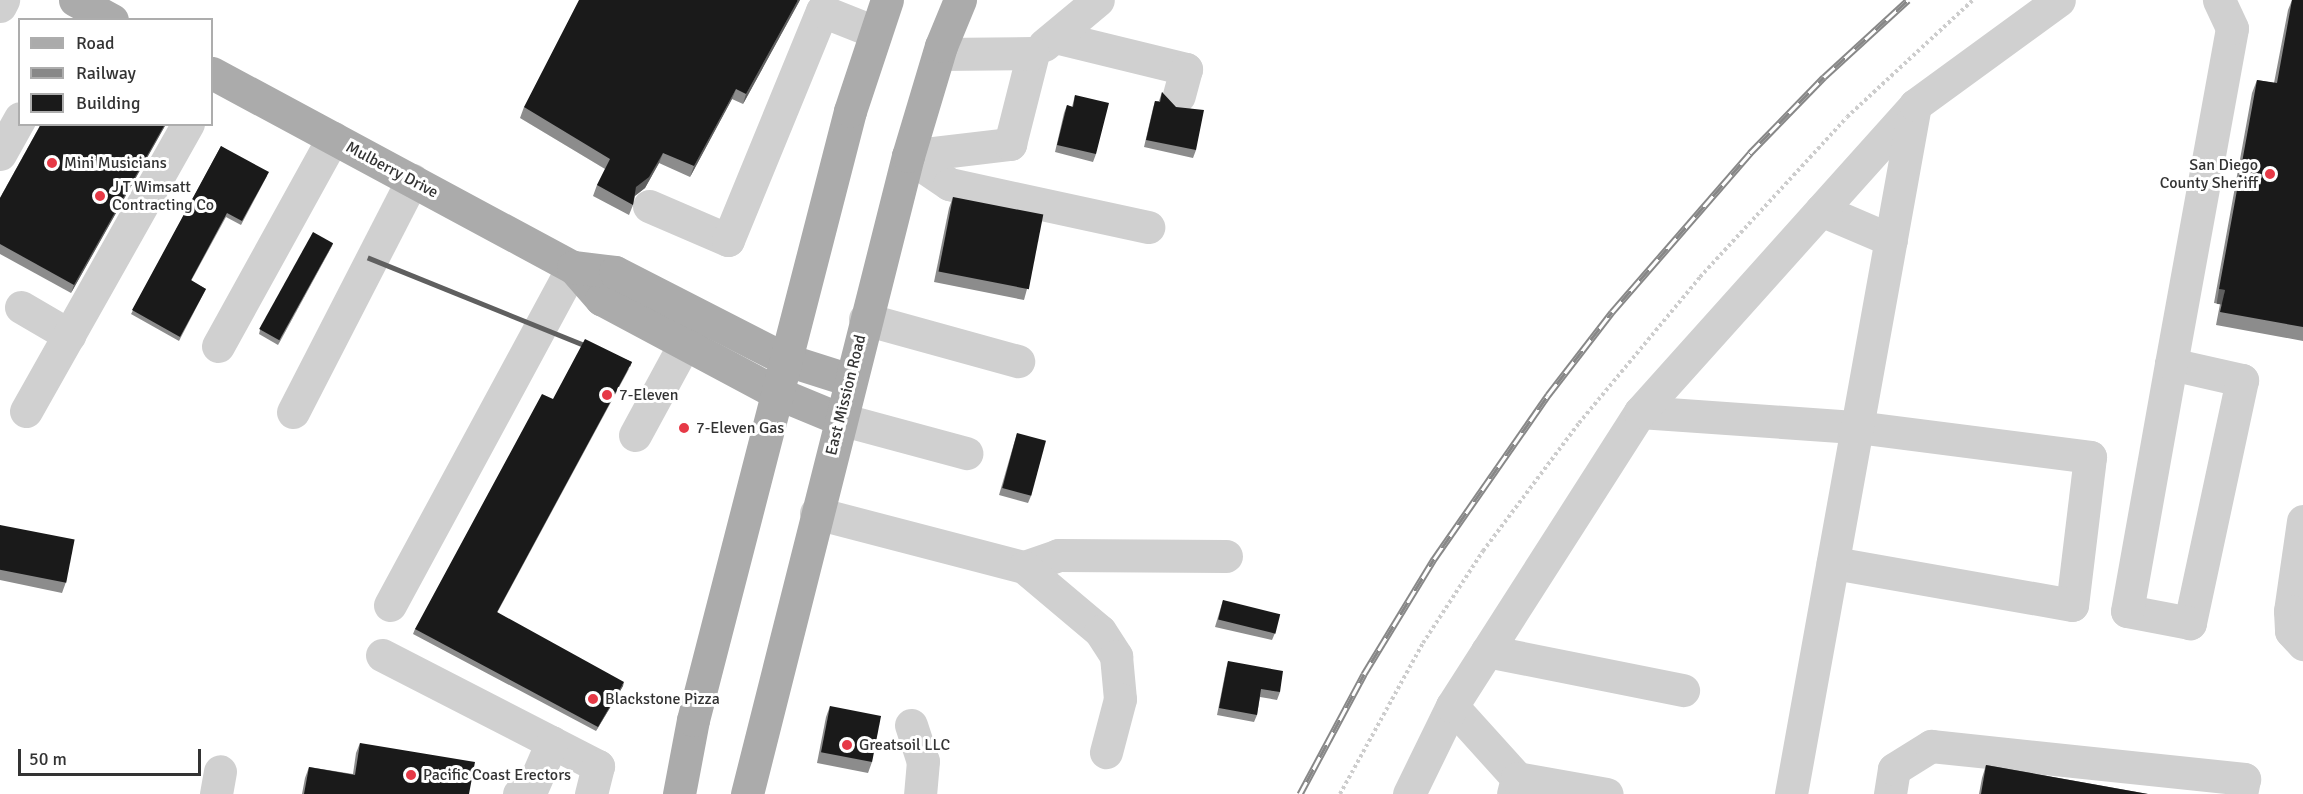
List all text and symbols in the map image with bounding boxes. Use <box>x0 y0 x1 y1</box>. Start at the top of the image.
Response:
legend <box>18 18 213 126</box>
text: Road <box>76 32 115 54</box>
text: Railway <box>76 62 136 84</box>
text: Building <box>76 92 140 114</box>
street label: Mulberry Drive <box>343 138 441 202</box>
place label: Mini Musicians <box>64 153 167 173</box>
place label: San Diego County Sheriff <box>2160 155 2258 193</box>
marker: Mini Musicians <box>45 156 59 170</box>
marker: San Diego County Sheriff <box>2263 167 2277 181</box>
place label: J T Wimsatt Contracting Co <box>112 177 214 215</box>
marker: J T Wimsatt Contracting Co <box>93 189 107 203</box>
street label: East Mission Road <box>822 333 870 457</box>
place label: 7-Eleven <box>619 385 678 405</box>
marker: 7-Eleven <box>600 388 614 402</box>
place label: 7-Eleven Gas <box>696 418 784 438</box>
marker: 7-Eleven Gas <box>677 421 691 435</box>
place label: Blackstone Pizza <box>605 689 720 709</box>
marker: Blackstone Pizza <box>586 692 600 706</box>
place label: Greatsoil LLC <box>859 735 950 755</box>
scale bar <box>21 737 204 775</box>
marker: Greatsoil LLC <box>840 738 854 752</box>
text: 50 m <box>29 748 67 770</box>
place label: Pacific Coast Erectors <box>423 765 571 785</box>
marker: Pacific Coast Erectors <box>404 768 418 782</box>

